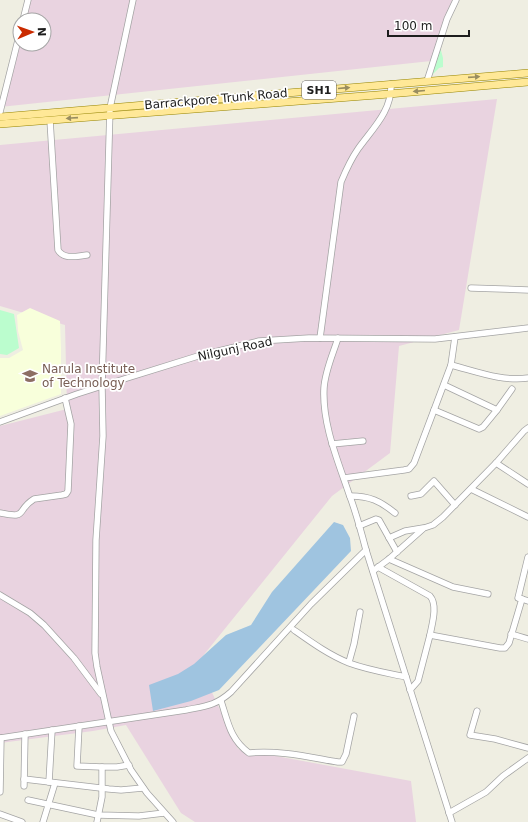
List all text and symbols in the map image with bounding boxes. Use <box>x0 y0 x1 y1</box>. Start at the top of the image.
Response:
north arrow <box>12 12 52 52</box>
scale bar <box>388 12 469 38</box>
text: 100 m <box>394 19 432 33</box>
text: N <box>35 27 48 37</box>
one-way arrow <box>468 74 480 81</box>
road number: SH1 <box>302 81 336 99</box>
one-way arrow <box>338 84 350 91</box>
street label: Barrackpore Trunk Road <box>144 86 288 112</box>
one-way arrow <box>413 88 425 95</box>
one-way arrow <box>66 115 78 122</box>
street label: Nilgunj Road <box>197 334 273 364</box>
place label: Narula Institute of Technology <box>42 362 135 390</box>
school or university icon: Narula Institute of Technology <box>21 367 39 385</box>

